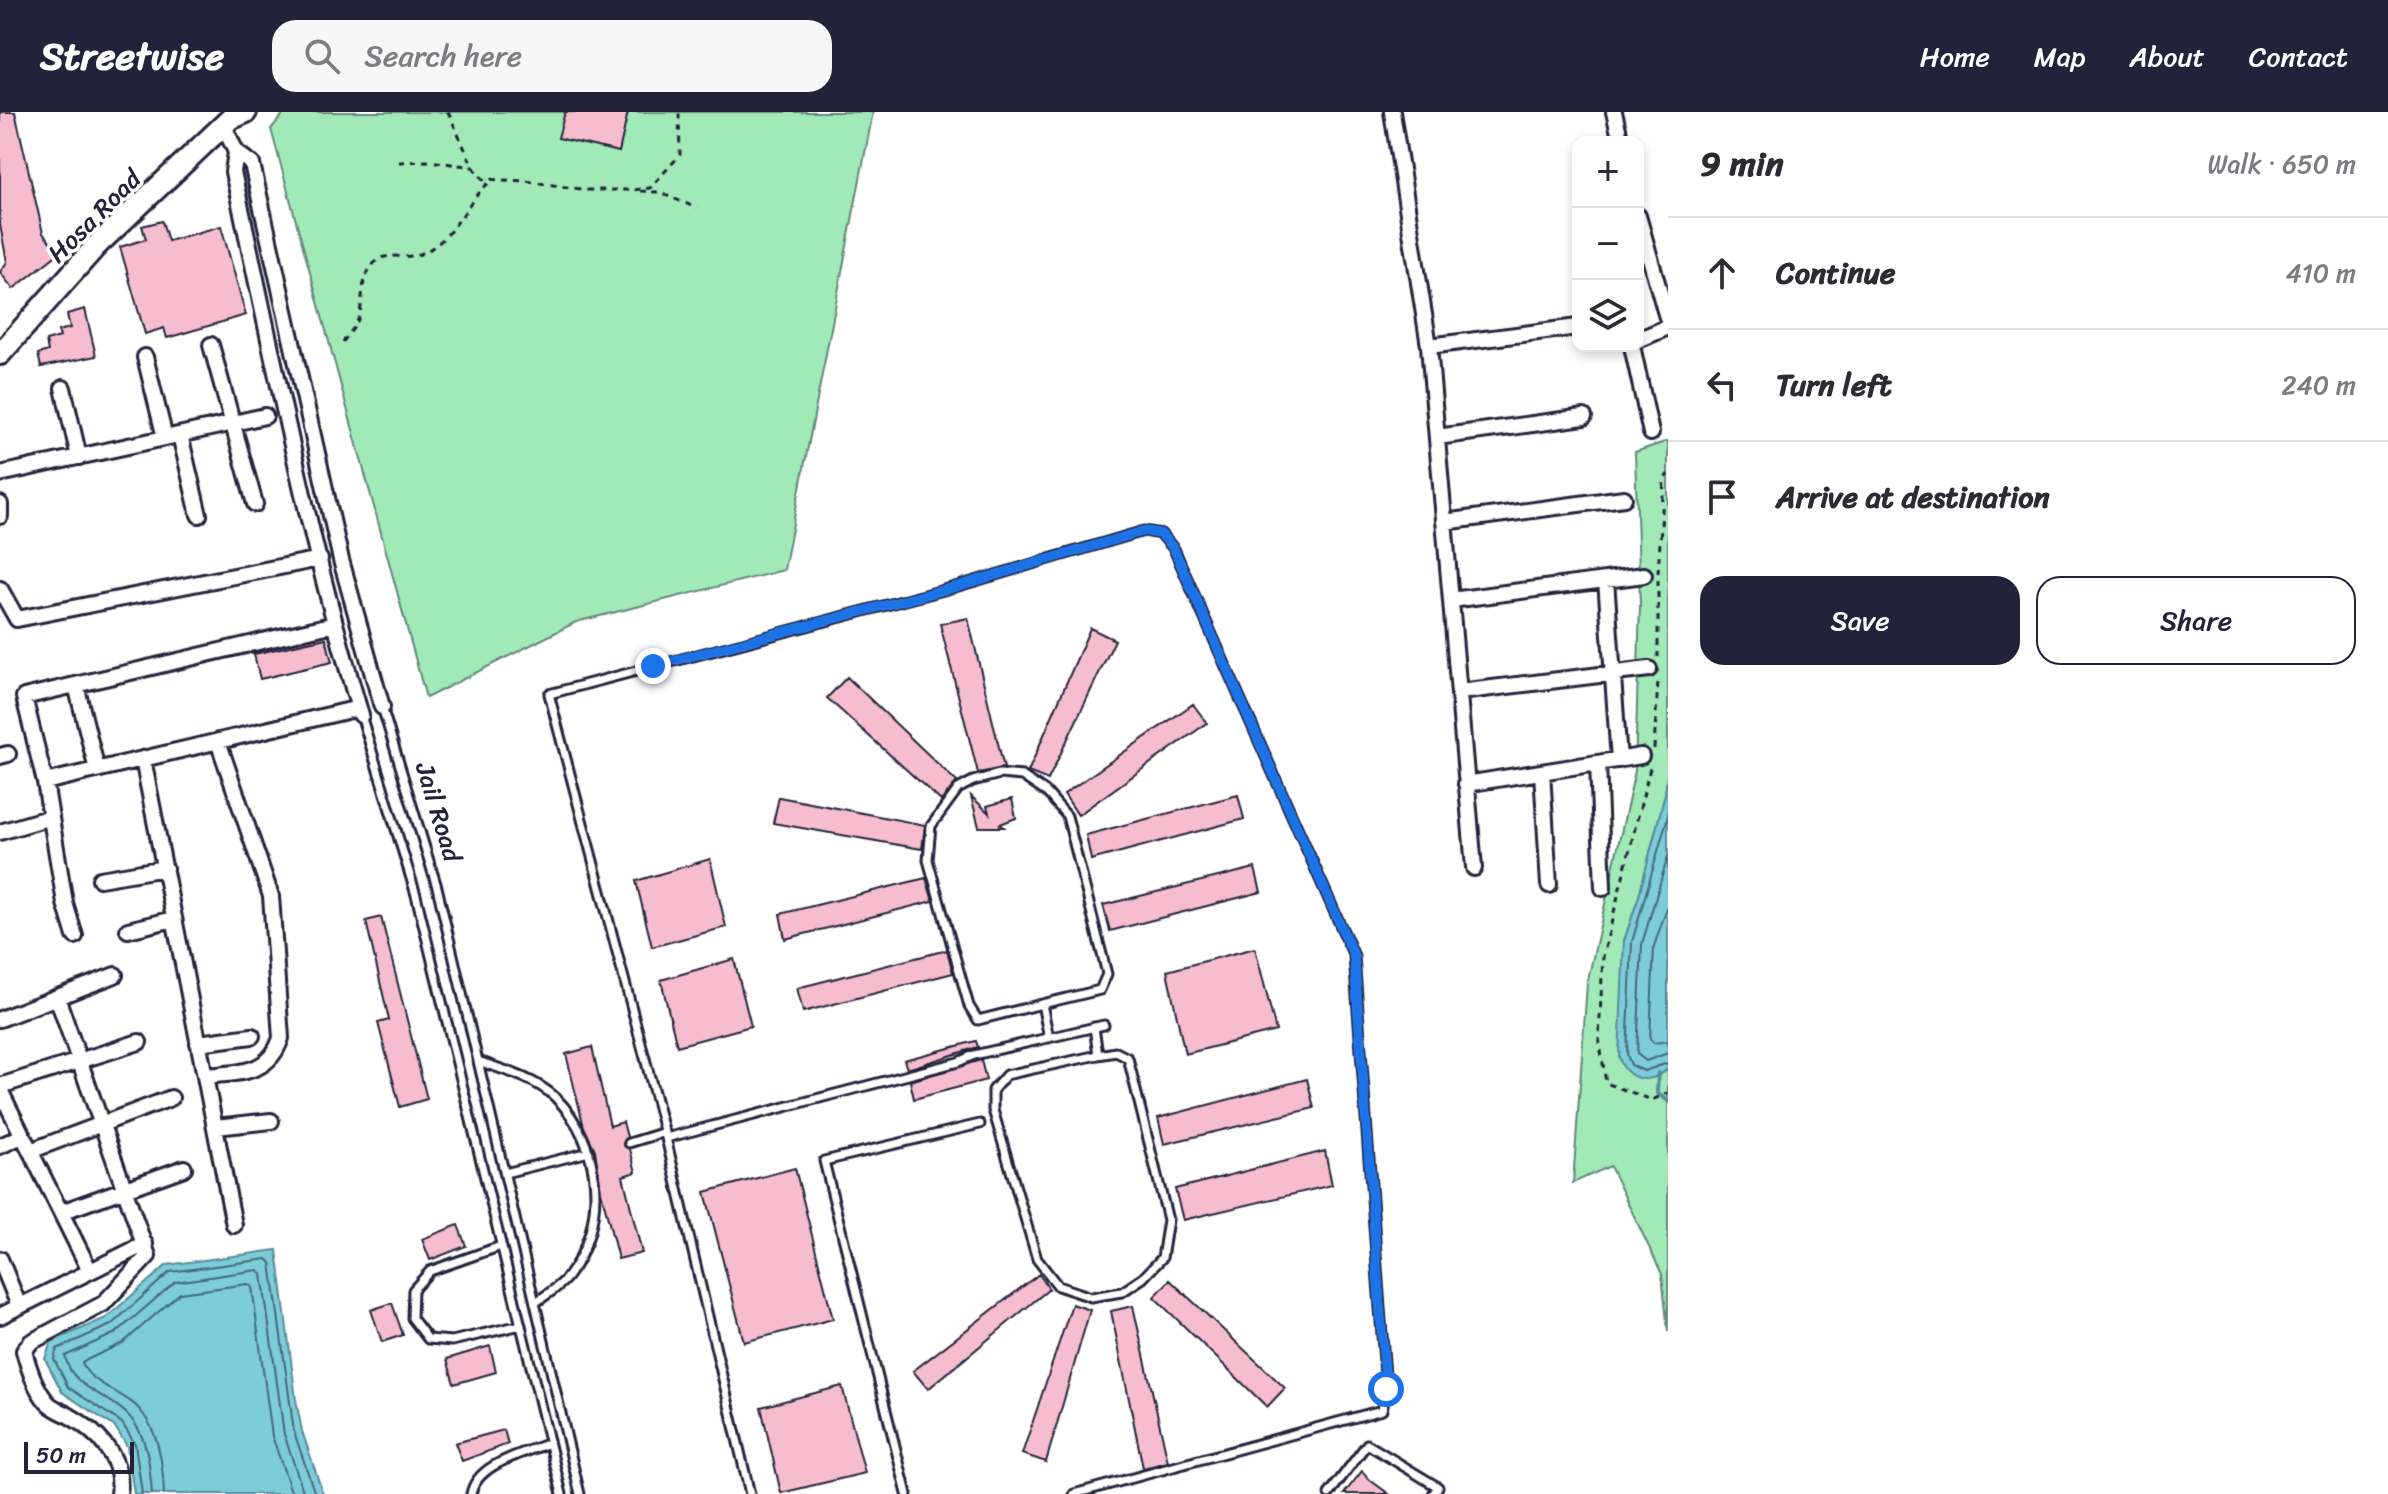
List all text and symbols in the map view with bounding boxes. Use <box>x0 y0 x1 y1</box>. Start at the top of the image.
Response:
search box <box>272 20 832 92</box>
text: Streetwise <box>40 23 224 90</box>
text: Search here <box>364 29 522 83</box>
text: Home <box>1920 32 1990 81</box>
text: Map <box>2034 32 2085 81</box>
text: About <box>2129 32 2205 81</box>
text: Contact <box>2249 32 2348 81</box>
icon: search <box>300 34 344 78</box>
text: 9 min <box>1700 134 1784 194</box>
map controls <box>1572 136 1644 352</box>
button: + <box>1572 136 1644 208</box>
text: Walk · 650 m <box>2207 141 2356 187</box>
street label: Hosa Road <box>36 156 154 274</box>
button: − <box>1572 208 1644 280</box>
text: Continue <box>1776 246 1895 300</box>
text: 410 m <box>2285 250 2356 296</box>
icon: ahead <box>1700 251 1744 295</box>
button: layers <box>1572 280 1644 352</box>
text: Turn left <box>1776 358 1892 412</box>
text: 240 m <box>2282 362 2356 408</box>
icon: left <box>1700 363 1744 407</box>
text: Arrive at destination <box>1776 470 2050 524</box>
icon: arrive <box>1700 475 1744 519</box>
button: Save <box>1700 576 2020 665</box>
button: Share <box>2036 576 2356 665</box>
route end <box>635 648 671 684</box>
street label: Jail Road <box>402 756 477 870</box>
route start <box>1368 1371 1404 1407</box>
text: 50 m <box>36 1436 86 1475</box>
scale bar <box>24 1438 134 1474</box>

